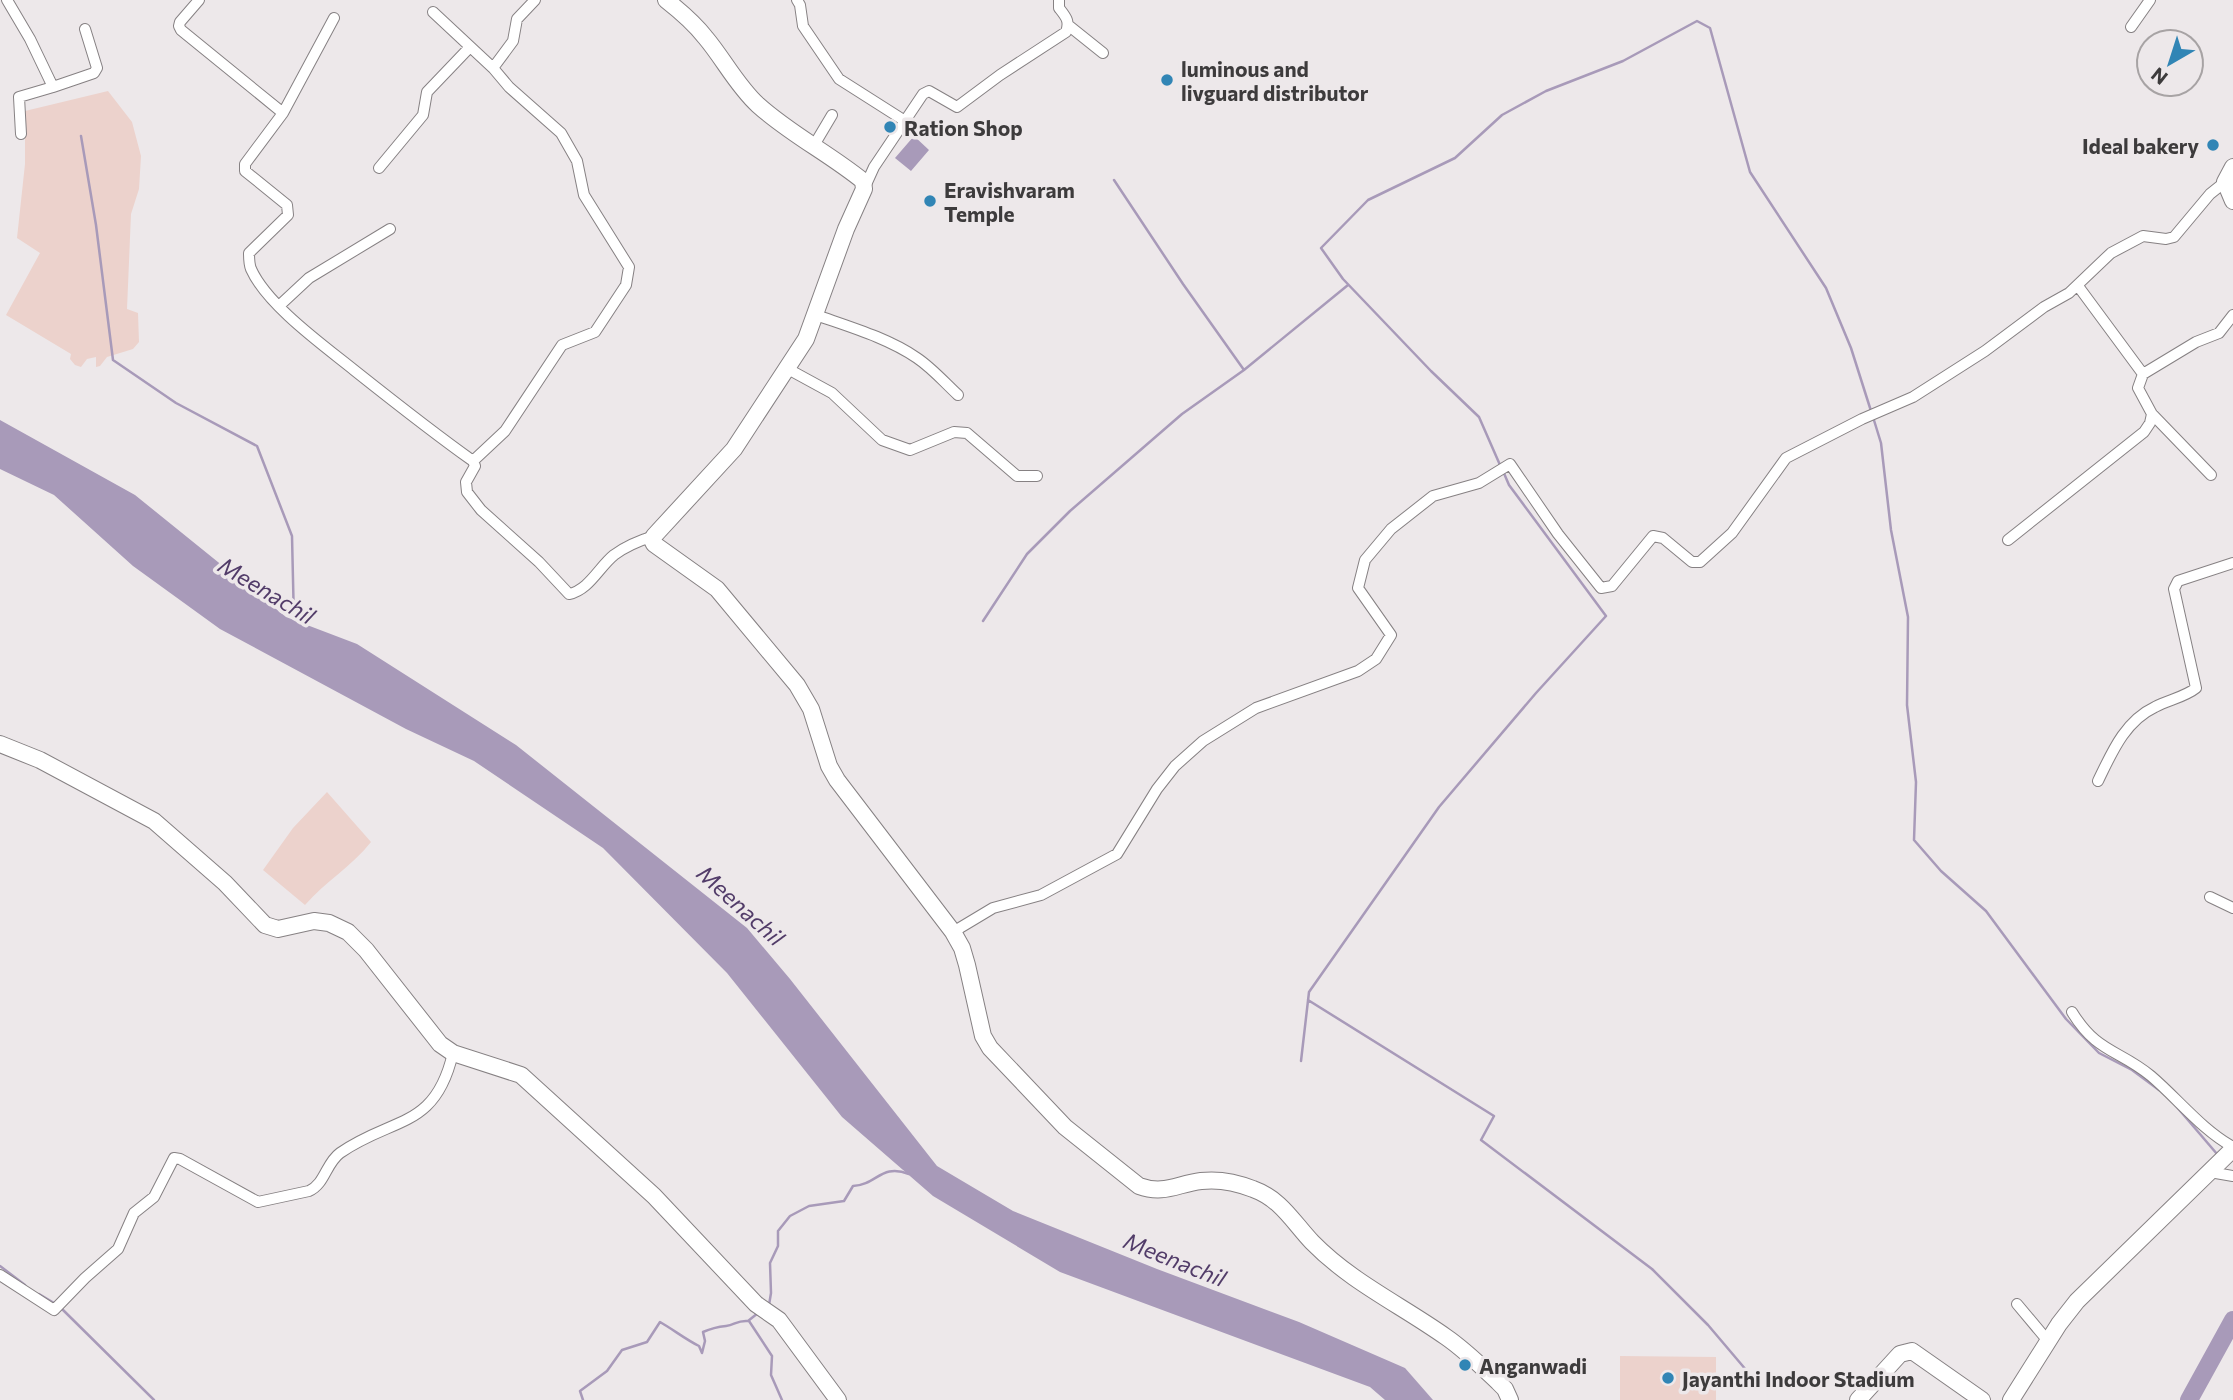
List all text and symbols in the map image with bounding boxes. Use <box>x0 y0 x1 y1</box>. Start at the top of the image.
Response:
north arrow <box>2135 28 2205 98</box>
place label: luminous and livguard distributor <box>1181 56 1369 105</box>
text: N <box>2146 63 2172 90</box>
marker: luminous and livguard distributor <box>1159 72 1175 88</box>
place label: Ration Shop <box>904 115 1023 140</box>
marker: Ration Shop <box>882 119 898 135</box>
place label: Ideal bakery <box>2082 133 2199 158</box>
marker: Ideal bakery <box>2205 137 2221 153</box>
place label: Eravishvaram Temple <box>944 177 1075 226</box>
marker: Eravishvaram Temple <box>922 193 938 209</box>
water label: Meenachil <box>214 550 321 630</box>
water label: Meenachil <box>692 859 791 952</box>
water label: Meenachil <box>1120 1226 1231 1293</box>
place label: Anganwadi <box>1479 1353 1587 1378</box>
marker: Anganwadi <box>1457 1357 1473 1373</box>
place label: Jayanthi Indoor Stadium <box>1682 1366 1915 1391</box>
marker: Jayanthi Indoor Stadium <box>1660 1370 1676 1386</box>

